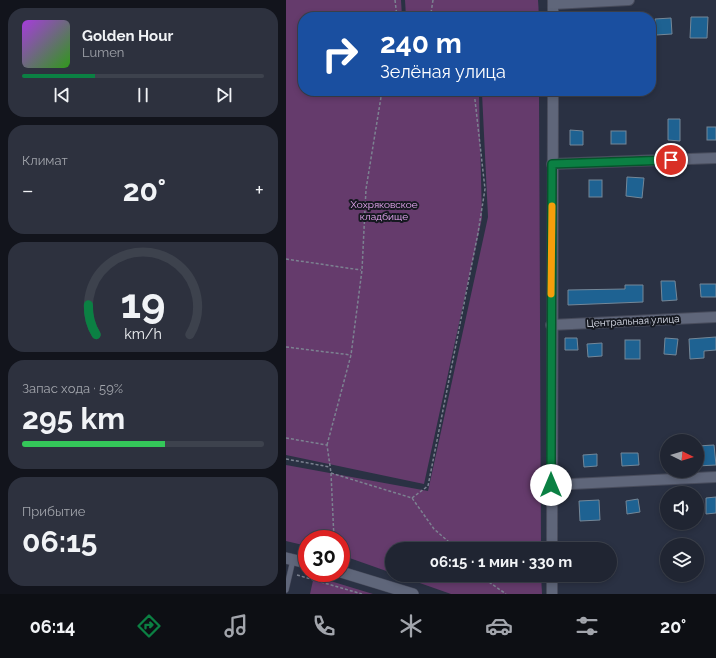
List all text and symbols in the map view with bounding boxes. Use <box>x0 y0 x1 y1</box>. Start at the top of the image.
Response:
text: Golden Hour <box>82 27 173 45</box>
text: 240 m <box>380 27 462 60</box>
icon: right <box>314 28 366 80</box>
text: Lumen <box>82 45 124 60</box>
text: Зелёная улица <box>380 61 506 82</box>
icon: previous <box>51 84 73 106</box>
icon: pause <box>132 84 154 106</box>
icon: next <box>213 84 235 106</box>
pin <box>654 143 688 177</box>
icon: arrive <box>660 149 682 171</box>
text: Климат <box>22 153 68 168</box>
text: 20° <box>123 173 166 208</box>
text: − <box>22 177 34 203</box>
text: + <box>255 177 264 203</box>
park label: Хохряковское кладбище <box>350 199 418 222</box>
text: 19 <box>120 279 166 328</box>
street label: Центральная улица <box>586 313 680 329</box>
text: km/h <box>124 326 162 342</box>
text: Запас хода · 59% <box>22 381 123 396</box>
text: 295 km <box>22 401 125 436</box>
north arrow <box>660 434 704 478</box>
map controls <box>660 434 704 582</box>
position arrow <box>530 464 572 506</box>
button: sound <box>660 486 704 530</box>
text: Прибытие <box>22 504 85 519</box>
text: 06:15 <box>22 524 97 559</box>
speed limit sign: 30 <box>298 530 350 582</box>
button: layers <box>660 538 704 582</box>
text: 06:15 · 1 мин · 330 m <box>430 553 572 571</box>
icon: directions <box>135 612 163 640</box>
icon: music <box>222 612 250 640</box>
icon: phone <box>310 612 338 640</box>
icon: climate <box>397 612 425 640</box>
icon: car <box>485 612 513 640</box>
icon: filters <box>573 612 601 640</box>
text: 06:14 <box>30 616 75 637</box>
text: 20° <box>660 616 686 637</box>

